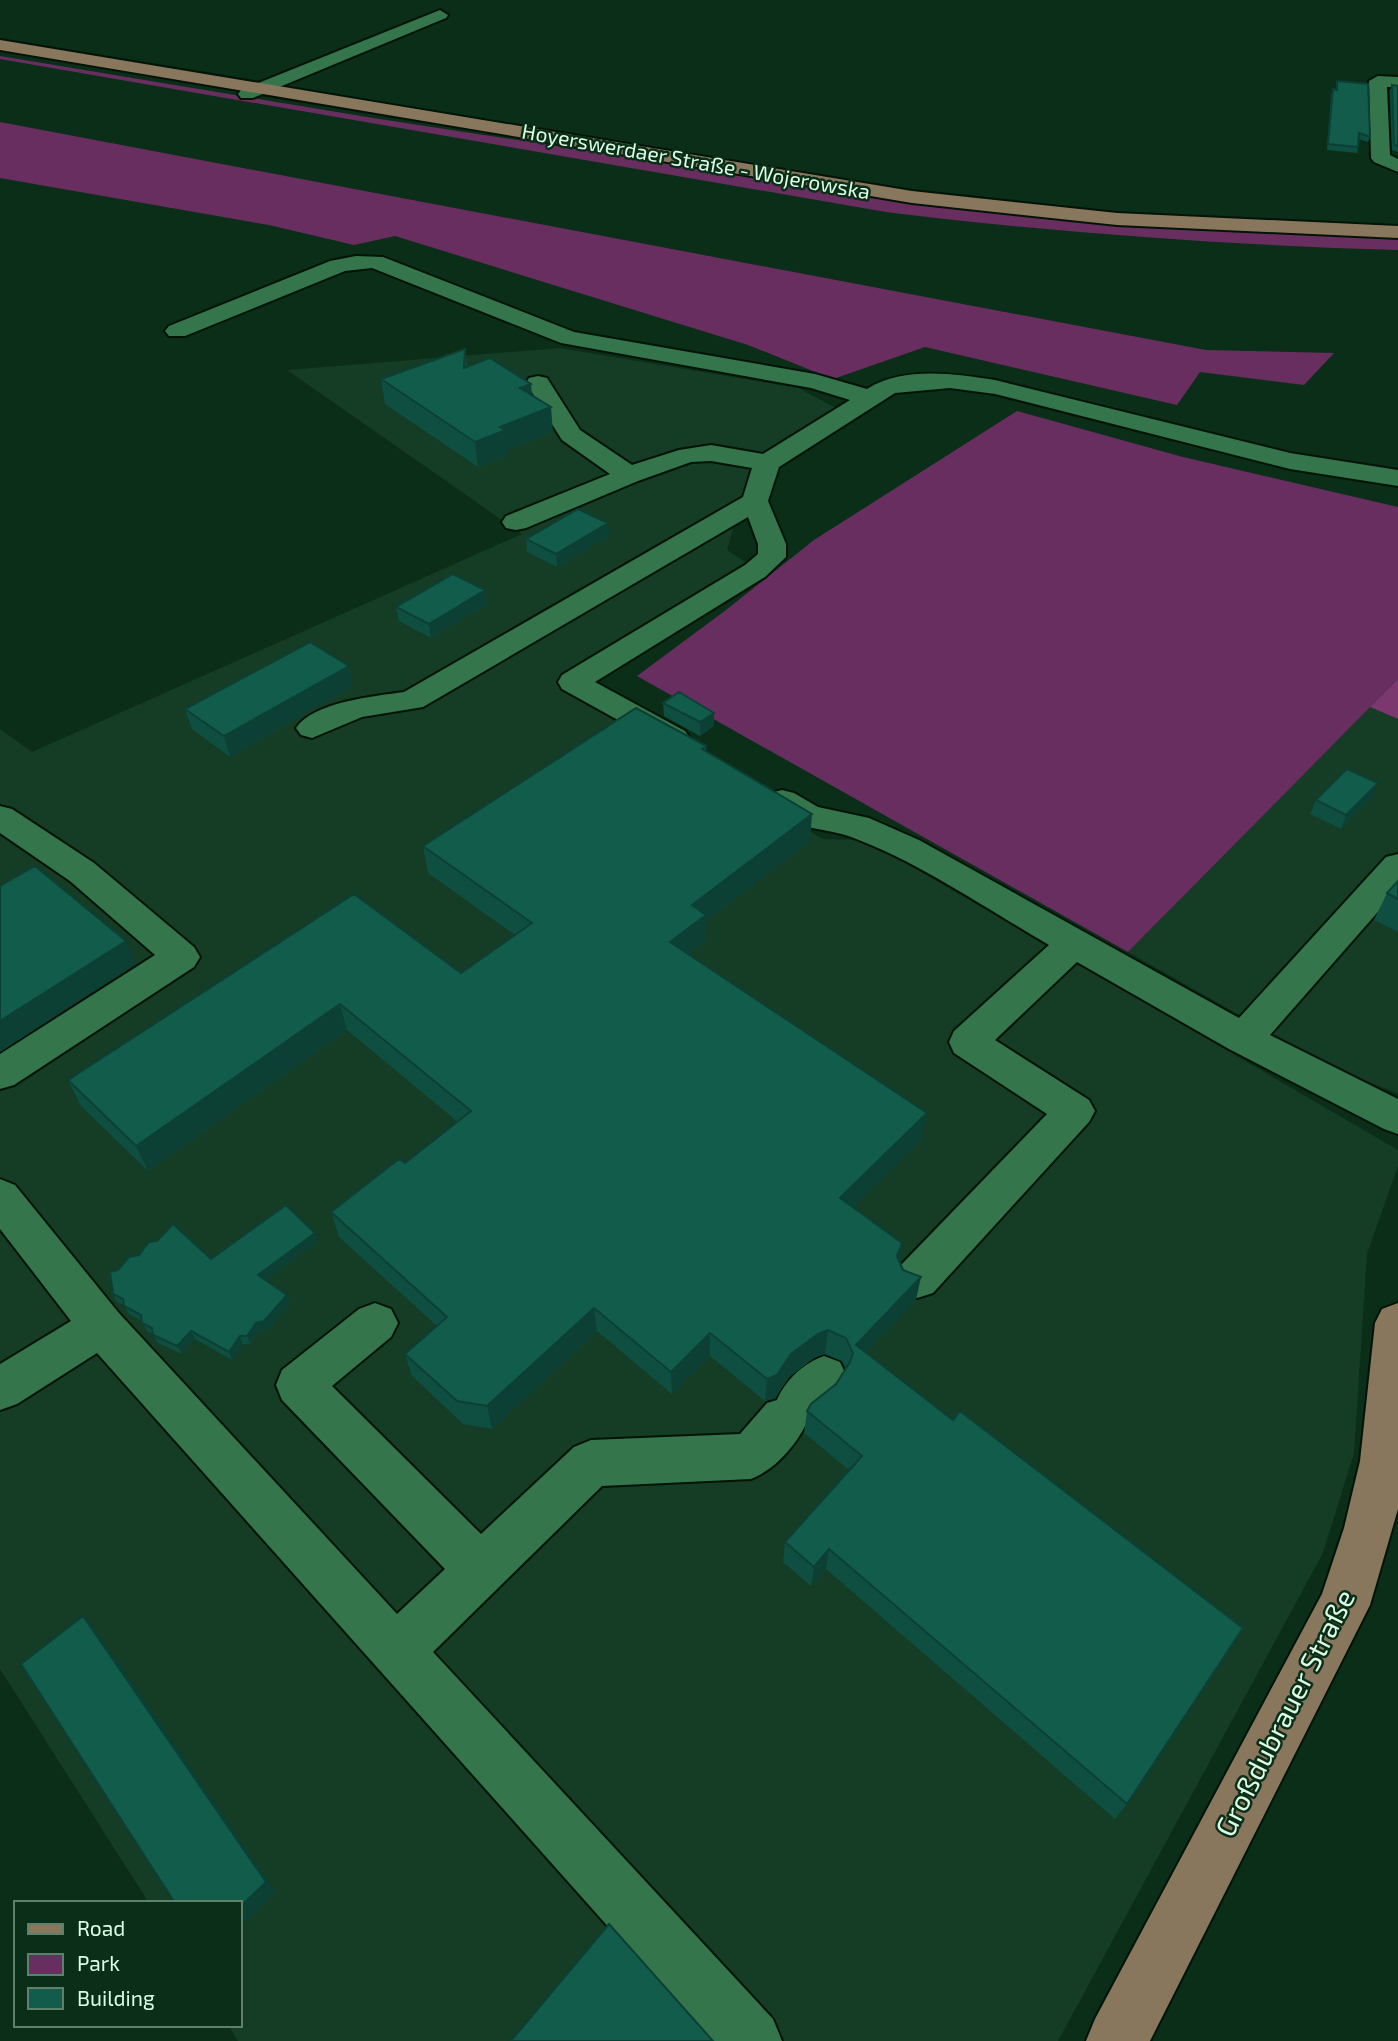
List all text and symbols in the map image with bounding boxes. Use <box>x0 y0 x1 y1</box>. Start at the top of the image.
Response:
street label: Hoyerswerdaer Straße - Wojerowska <box>520 118 872 204</box>
street label: Großdubrauer Straße <box>1207 1583 1361 1842</box>
legend <box>14 1901 242 2027</box>
text: Road <box>77 1915 125 1940</box>
text: Park <box>77 1950 120 1975</box>
text: Building <box>77 1985 155 2010</box>

